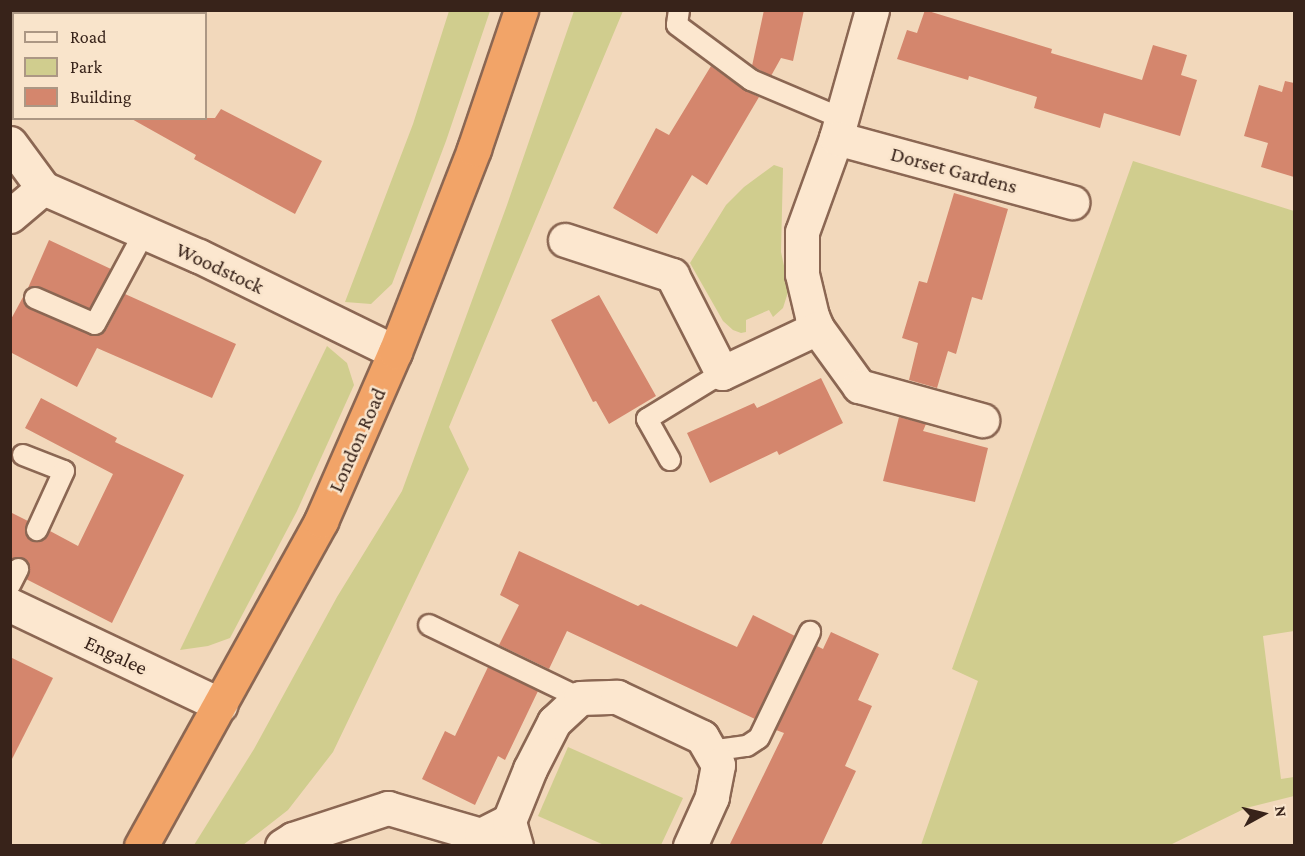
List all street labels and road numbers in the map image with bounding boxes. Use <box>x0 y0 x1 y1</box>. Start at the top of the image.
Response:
street label: Dorset Gardens <box>888 141 1020 199</box>
street label: Woodstock <box>172 237 268 299</box>
street label: London Road <box>323 384 391 496</box>
street label: Engalee <box>81 630 151 680</box>

